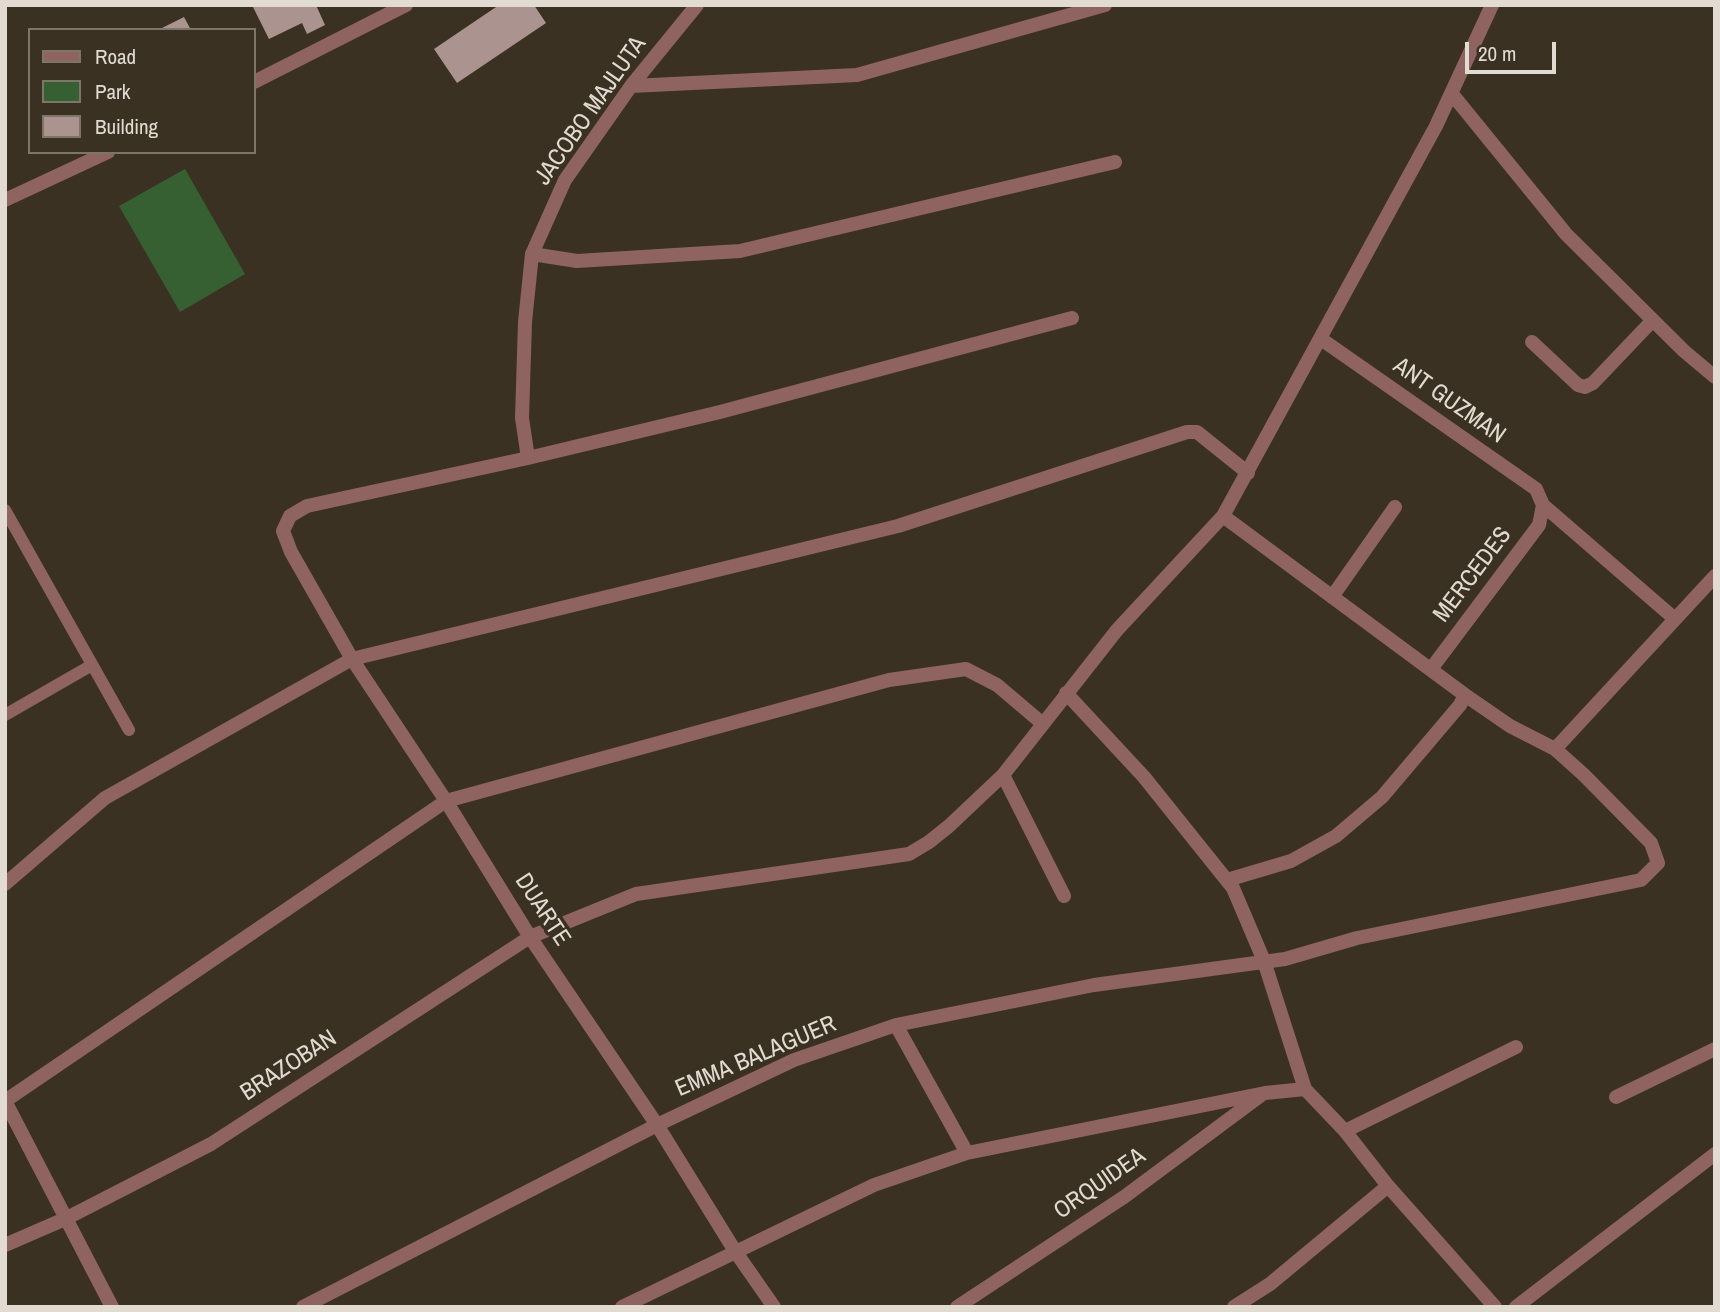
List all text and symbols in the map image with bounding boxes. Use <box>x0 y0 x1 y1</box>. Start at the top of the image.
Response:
legend <box>28 28 256 154</box>
scale bar <box>1468 28 1559 72</box>
street label: JACOBO MAJLUTA <box>529 31 653 191</box>
text: 20 m <box>1478 39 1516 68</box>
text: Road <box>95 42 136 71</box>
text: Park <box>95 77 130 106</box>
text: Building <box>95 112 158 141</box>
street label: ANT GUZMAN <box>1387 352 1511 450</box>
street label: MERCEDES <box>1428 522 1518 628</box>
street label: DUARTE <box>508 868 576 952</box>
street label: EMMA BALAGUER <box>671 1010 841 1104</box>
street label: BRAZOBAN <box>236 1024 342 1108</box>
street label: ORQUIDEA <box>1049 1142 1151 1226</box>

